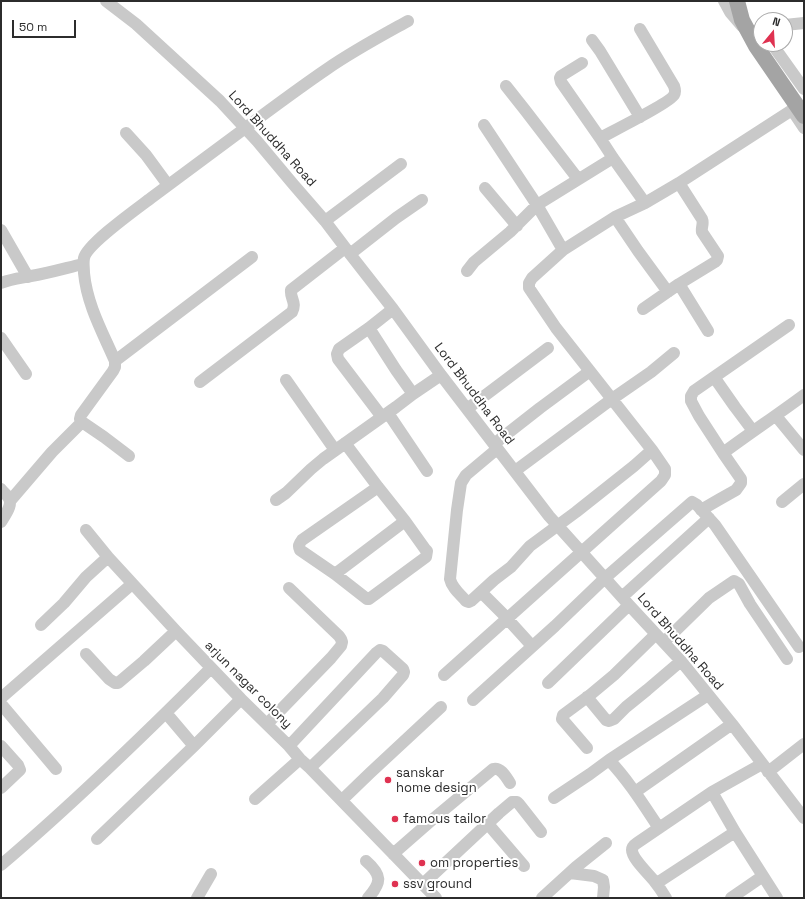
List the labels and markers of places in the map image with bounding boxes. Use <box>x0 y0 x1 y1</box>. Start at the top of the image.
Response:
place label: sanskar home design <box>396 765 477 796</box>
marker: sanskar home design <box>383 775 393 785</box>
place label: famous tailor <box>403 811 486 827</box>
marker: famous tailor <box>390 814 400 824</box>
place label: om properties <box>430 855 518 871</box>
marker: om properties <box>417 858 427 868</box>
place label: ssv ground <box>403 876 472 892</box>
marker: ssv ground <box>390 879 400 889</box>

